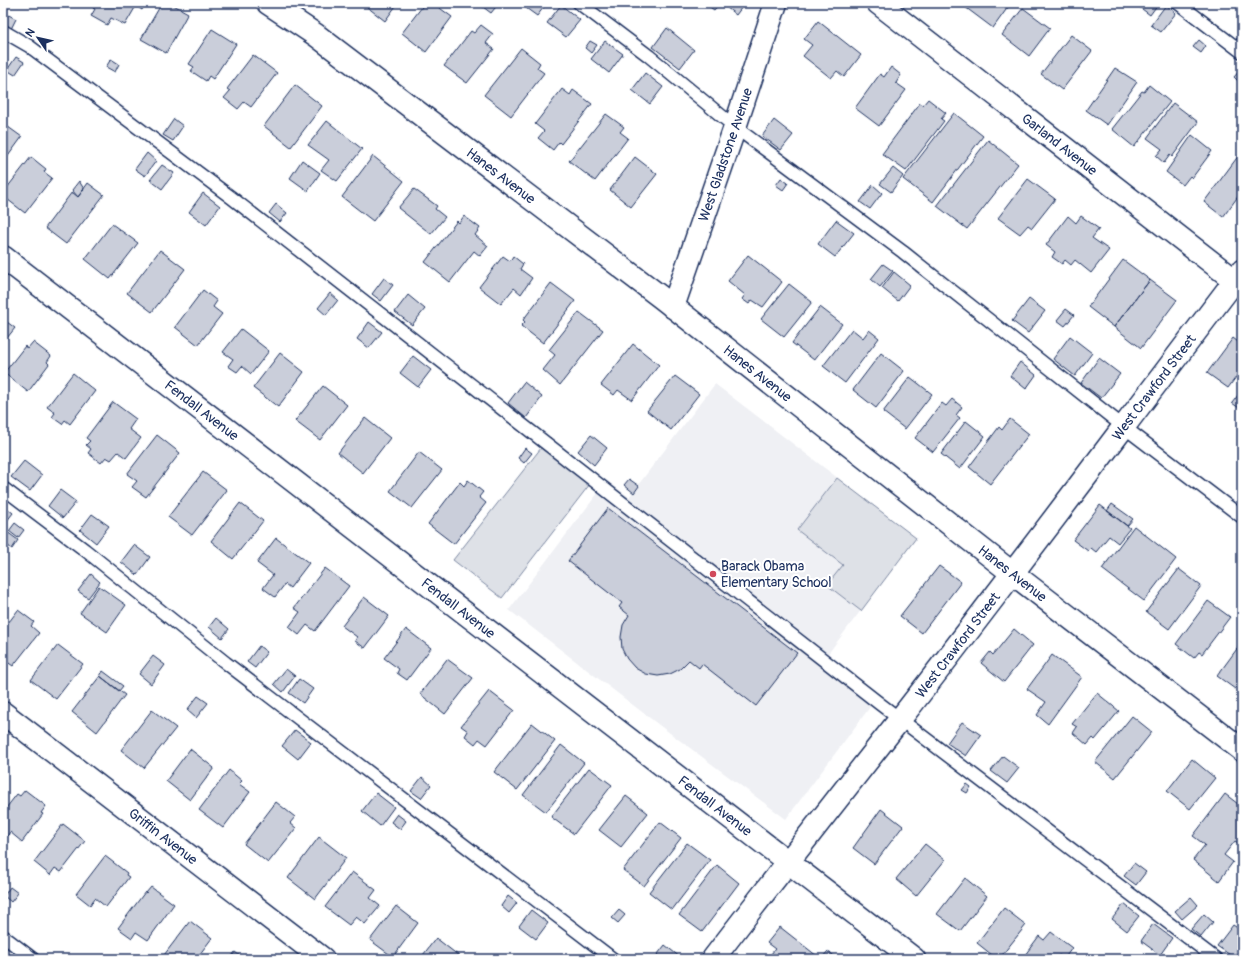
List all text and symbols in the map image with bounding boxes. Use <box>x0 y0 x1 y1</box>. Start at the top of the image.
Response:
north arrow <box>18 18 58 58</box>
text: N <box>23 26 38 39</box>
street label: West Gladstone Avenue <box>695 86 756 224</box>
street label: Garland Avenue <box>1018 109 1101 179</box>
street label: Hanes Avenue <box>463 144 539 207</box>
street label: West Crawford Street <box>1108 331 1199 443</box>
street label: Hanes Avenue <box>720 341 795 405</box>
street label: Fendall Avenue <box>161 376 242 444</box>
street label: Hanes Avenue <box>975 541 1050 605</box>
place label: Barack Obama Elementary School <box>721 558 832 591</box>
marker: Barack Obama Elementary School <box>708 569 718 579</box>
street label: Fendall Avenue <box>418 574 499 642</box>
street label: West Crawford Street <box>912 589 1004 701</box>
street label: Fendall Avenue <box>675 772 756 840</box>
street label: Griffin Avenue <box>125 804 201 868</box>

